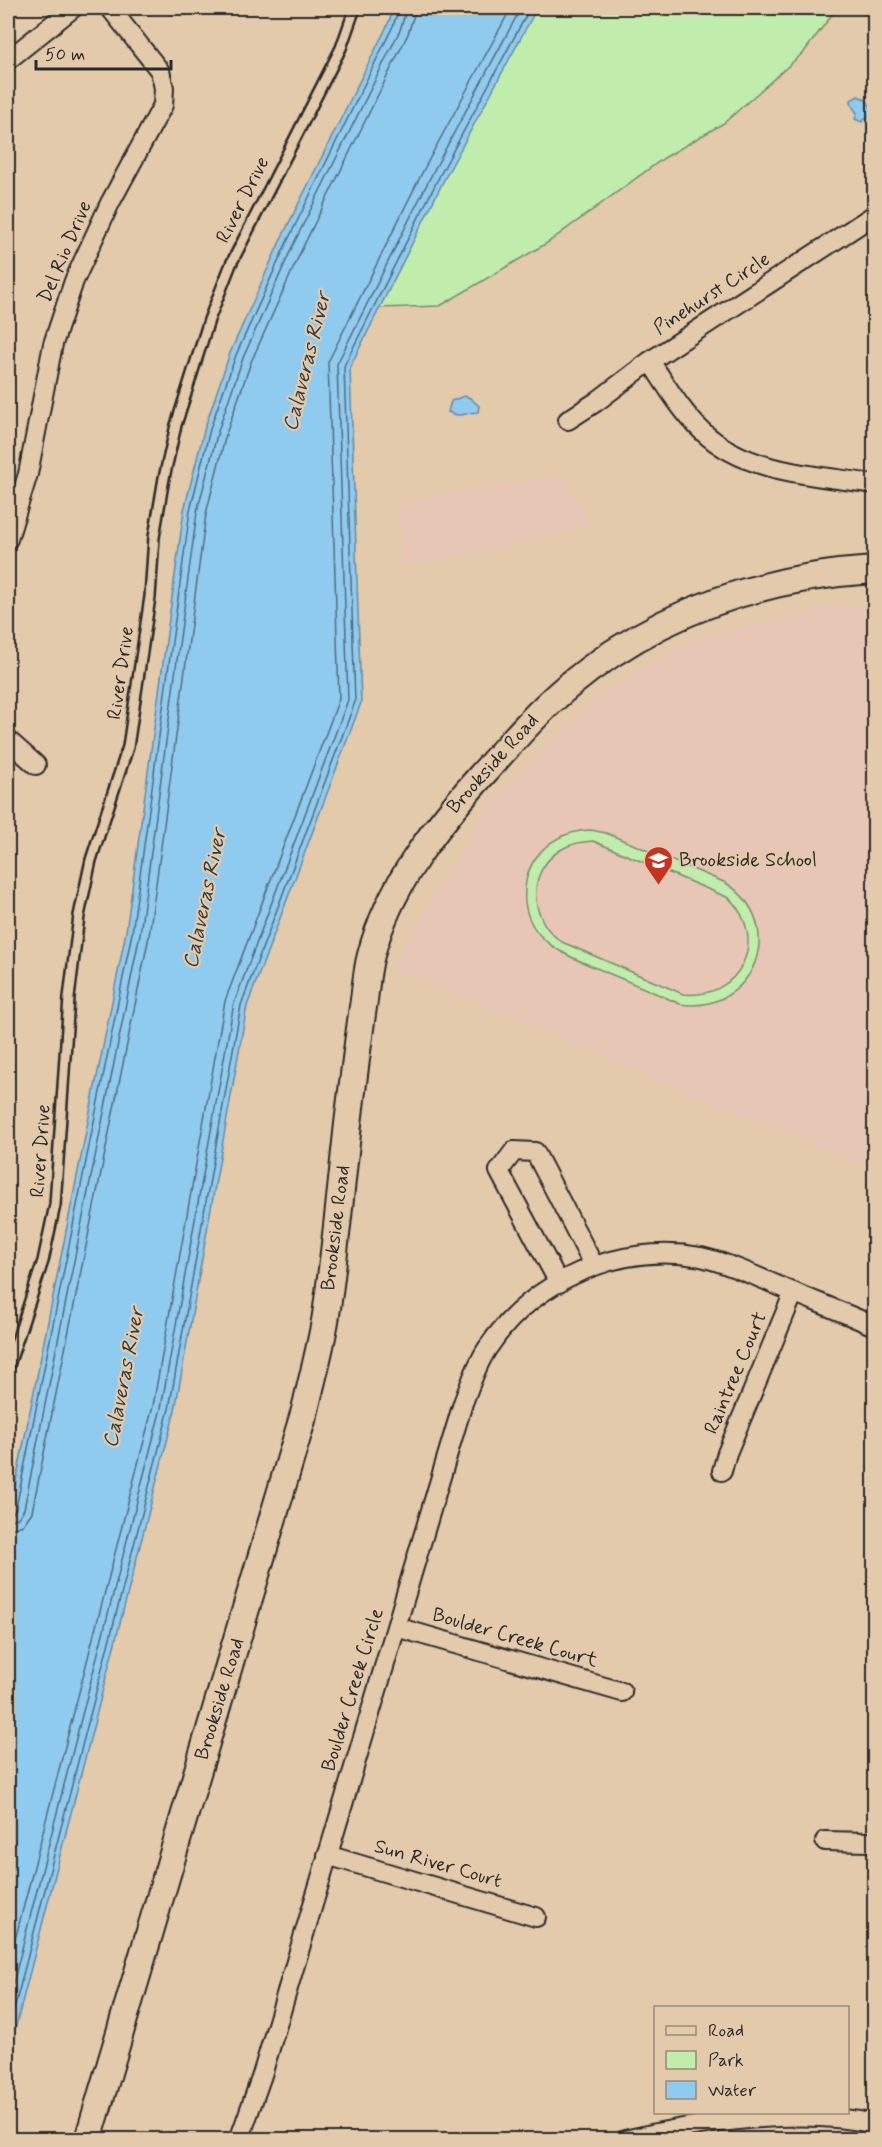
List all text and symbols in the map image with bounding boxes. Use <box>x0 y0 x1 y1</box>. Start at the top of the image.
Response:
scale bar <box>36 33 171 71</box>
text: 50 m <box>45 43 85 67</box>
street label: River Drive <box>210 152 276 248</box>
street label: Del Rio Drive <box>31 197 99 307</box>
street label: Pinehurst Circle <box>649 246 775 342</box>
water label: Calaveras River <box>276 287 339 434</box>
street label: River Drive <box>101 625 141 721</box>
street label: Brookside Road <box>441 708 545 820</box>
water label: Calaveras River <box>177 824 234 971</box>
school or university icon: Brookside School <box>642 844 674 886</box>
place label: Brookside School <box>679 847 817 874</box>
street label: River Drive <box>24 1103 58 1199</box>
street label: Brookside Road <box>315 1164 357 1292</box>
water label: Calaveras River <box>97 1303 152 1450</box>
street label: Raintree Court <box>698 1308 774 1438</box>
street label: Boulder Creek Court <box>429 1601 601 1675</box>
street label: Boulder Creek Circle <box>315 1605 391 1775</box>
street label: Brookside Road <box>189 1635 251 1763</box>
street label: Sun River Court <box>371 1833 505 1895</box>
legend <box>654 2006 849 2114</box>
text: Road <box>708 2019 744 2043</box>
text: Park <box>708 2049 744 2073</box>
text: Water <box>708 2079 757 2103</box>

